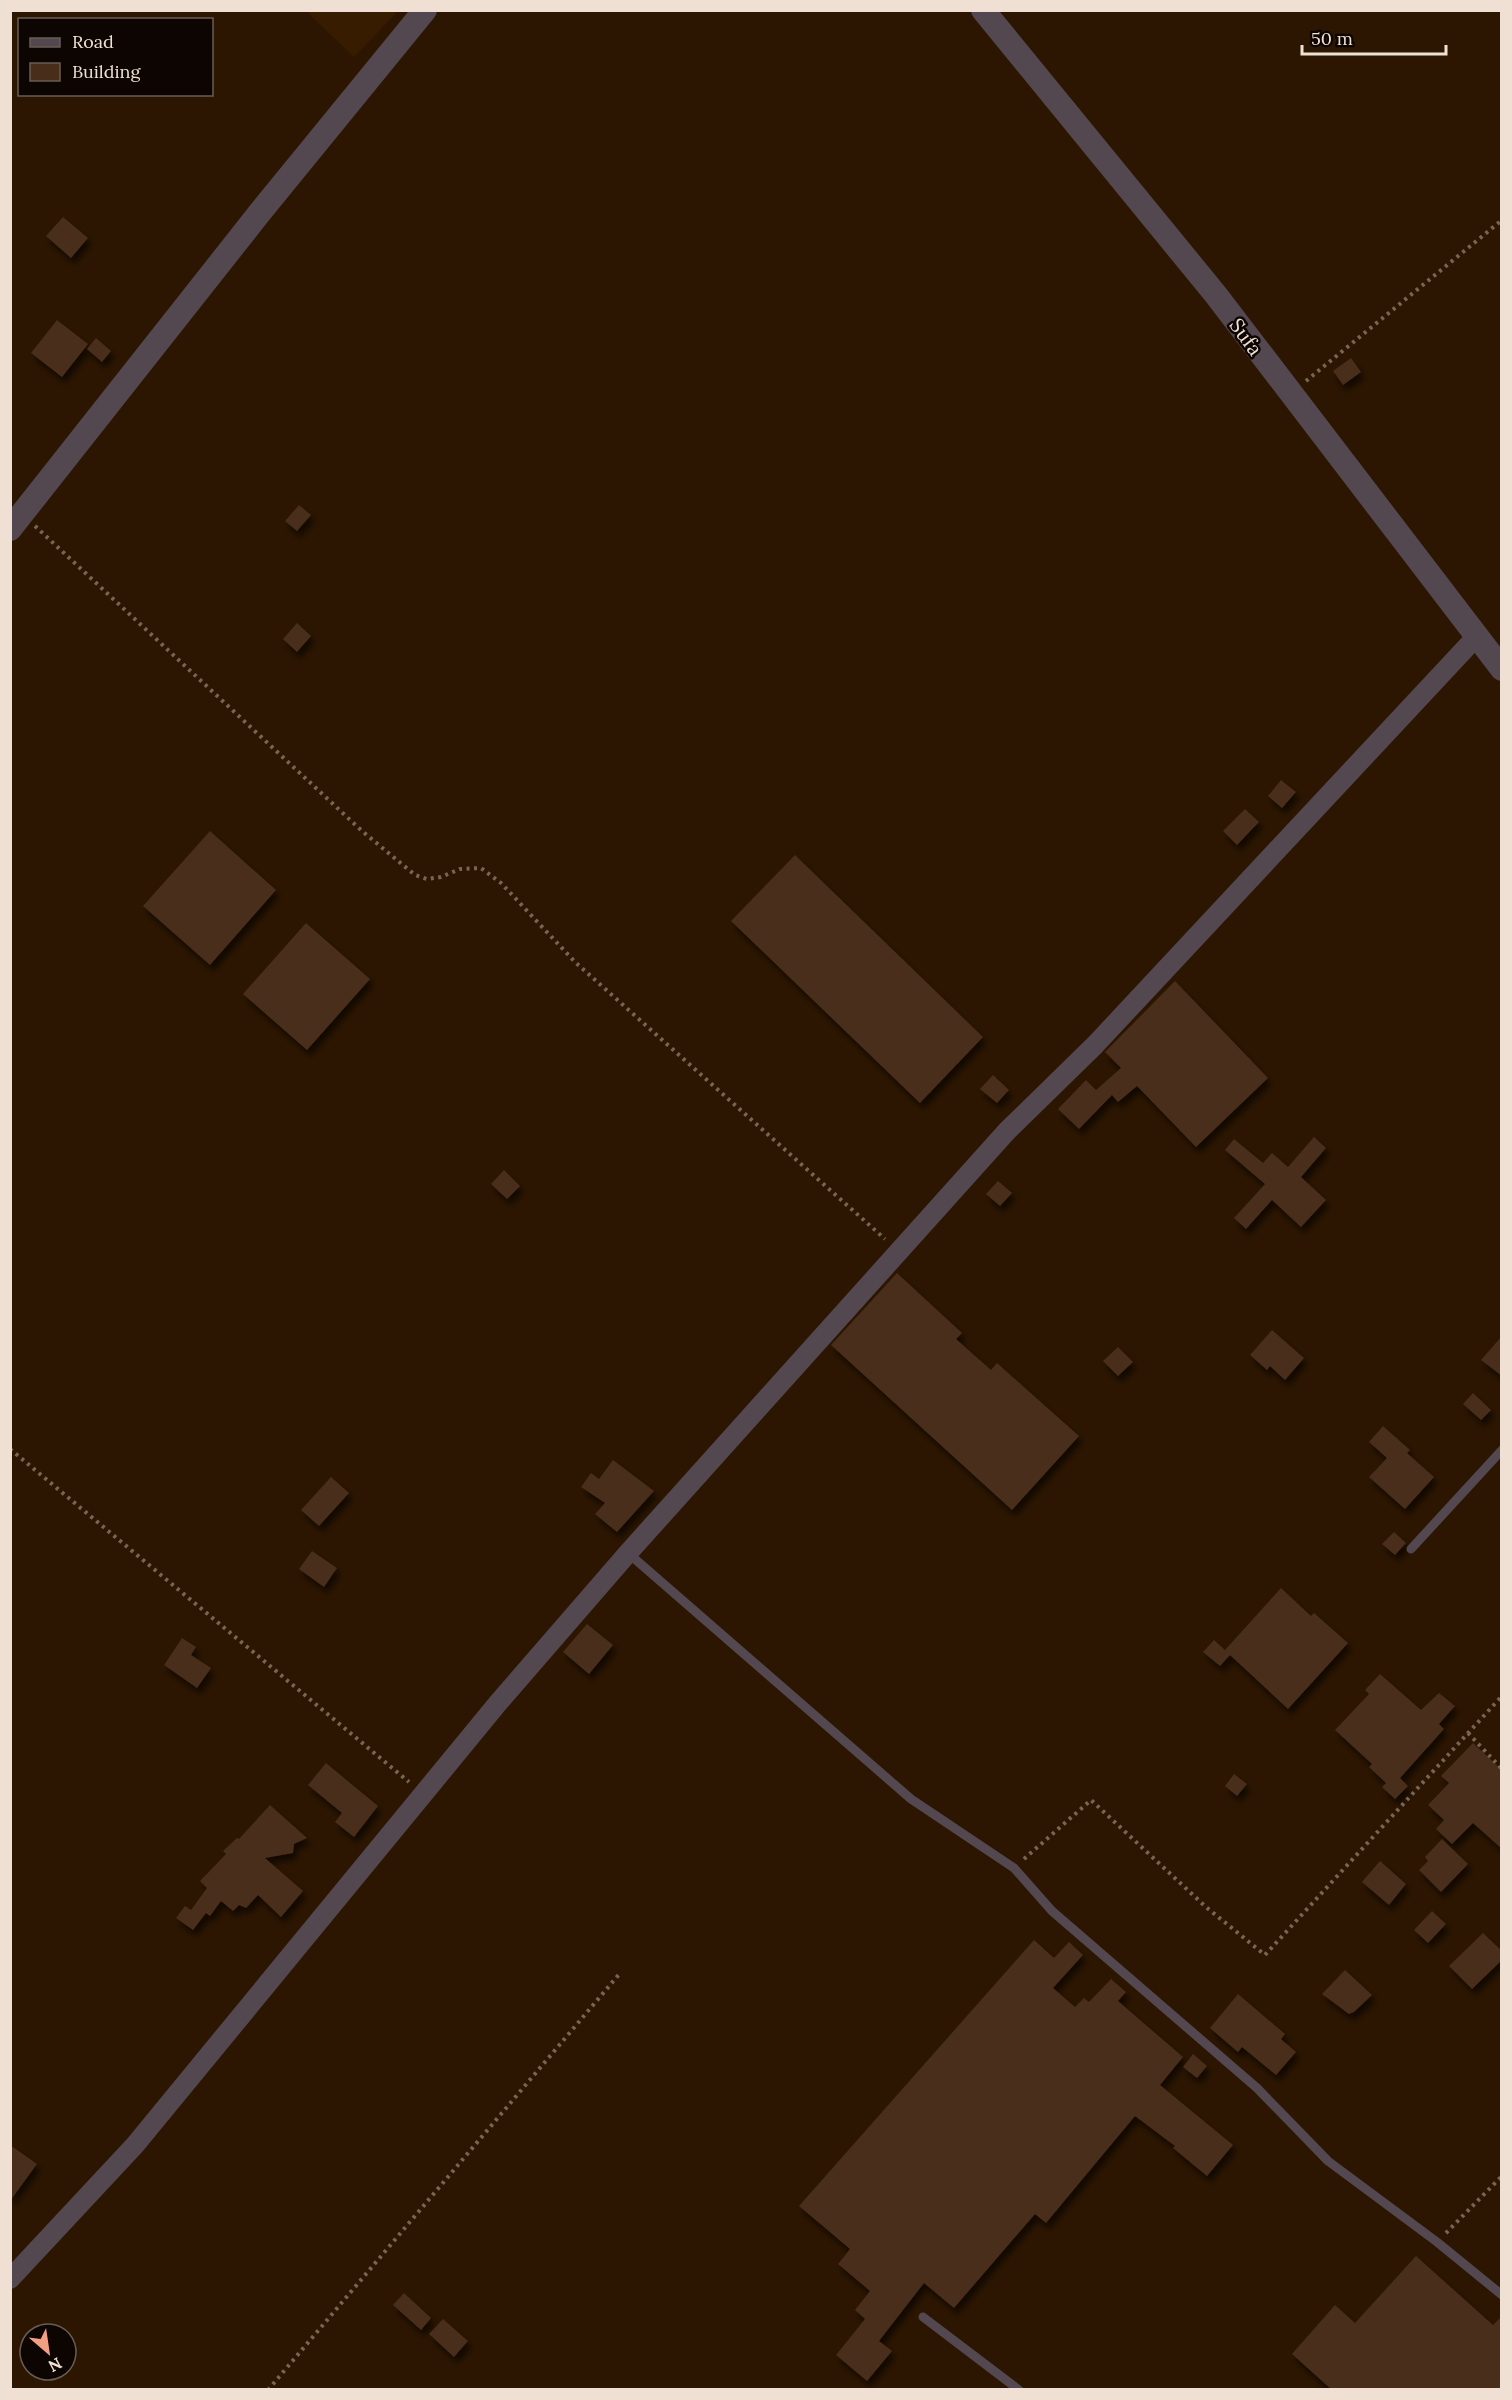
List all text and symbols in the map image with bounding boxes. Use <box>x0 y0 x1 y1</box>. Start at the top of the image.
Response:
legend <box>18 18 213 96</box>
scale bar <box>1302 18 1446 56</box>
text: 50 m <box>1311 27 1353 50</box>
text: Road <box>72 30 114 53</box>
text: Building <box>72 60 142 83</box>
street label: Sufa <box>1224 313 1268 360</box>
north arrow <box>18 2322 78 2382</box>
text: N <box>45 2353 66 2377</box>

